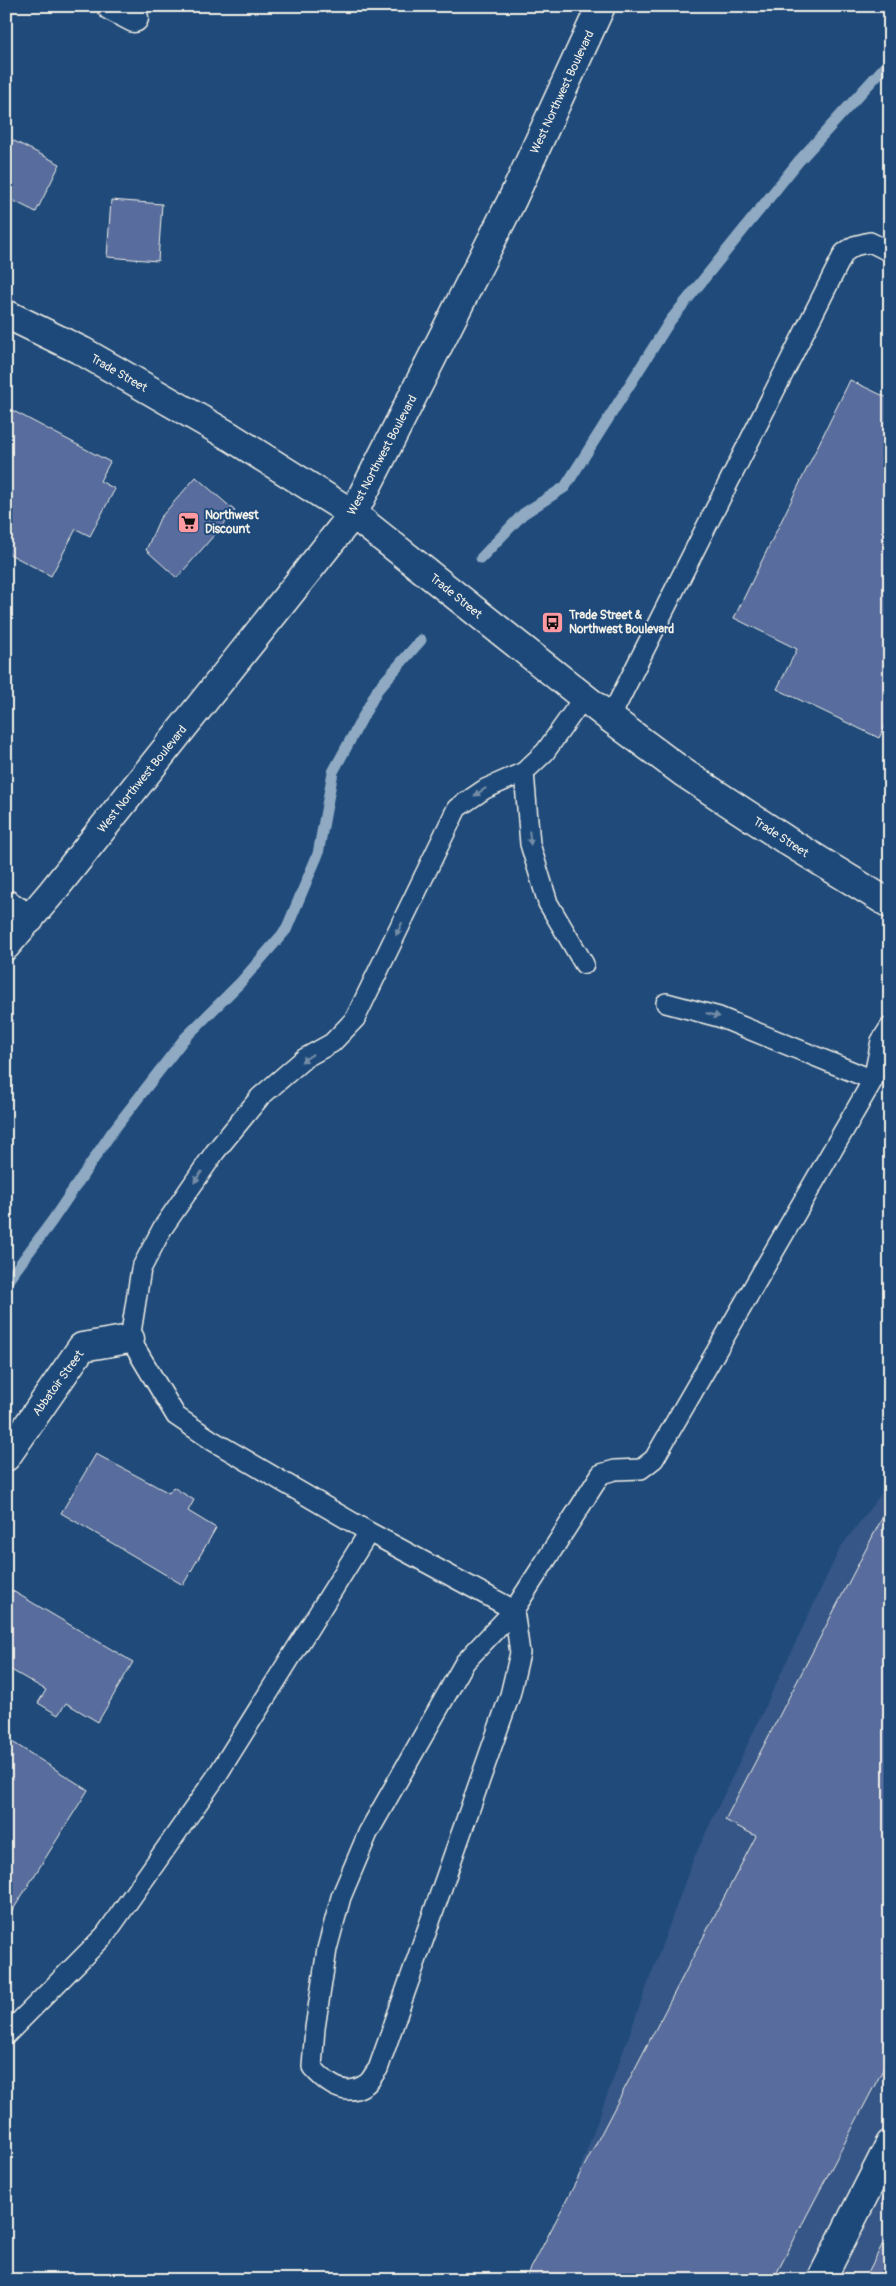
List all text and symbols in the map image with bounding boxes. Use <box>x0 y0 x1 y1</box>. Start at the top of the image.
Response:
street label: West Northwest Boulevard <box>527 28 598 156</box>
street label: Trade Street <box>88 351 150 396</box>
street label: West Northwest Boulevard <box>344 392 421 518</box>
place label: Northwest Discount <box>205 508 260 537</box>
supermarket icon: Northwest Discount <box>177 510 201 534</box>
street label: Trade Street <box>426 571 485 622</box>
place label: Trade Street & Northwest Boulevard <box>568 608 674 637</box>
bus stop icon: Trade Street & Northwest Boulevard <box>541 610 565 634</box>
street label: West Northwest Boulevard <box>94 722 190 836</box>
one-way arrow <box>474 788 487 797</box>
street label: Trade Street <box>750 814 811 861</box>
one-way arrow <box>526 830 534 846</box>
one-way arrow <box>394 922 402 936</box>
one-way arrow <box>705 1011 721 1019</box>
one-way arrow <box>300 1053 314 1063</box>
one-way arrow <box>193 1170 203 1184</box>
street label: Abbatoir Street <box>30 1347 87 1419</box>

